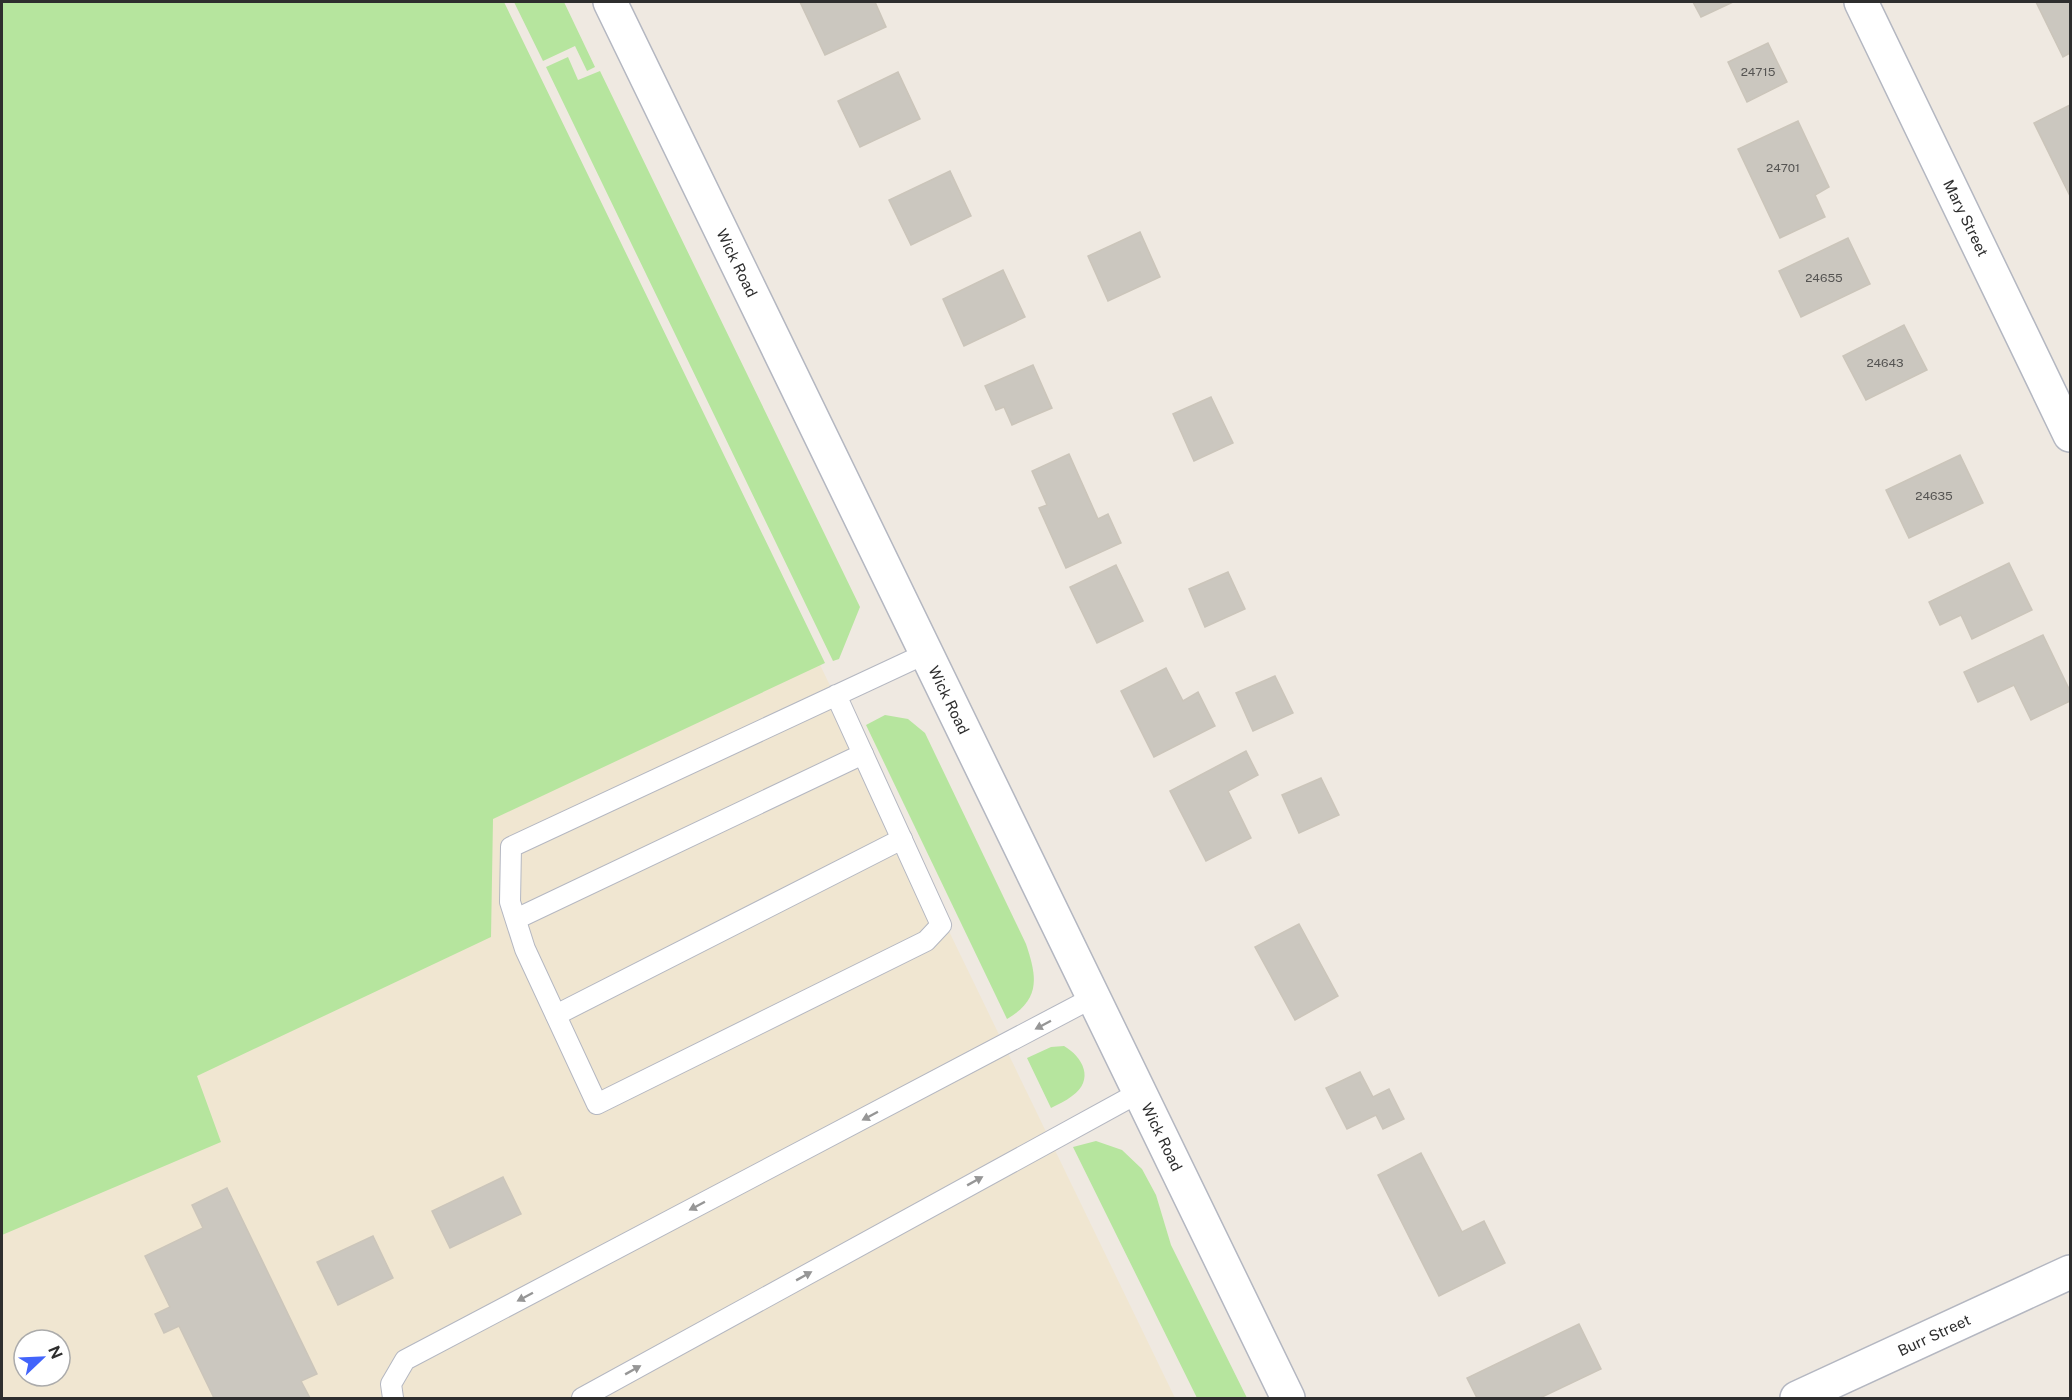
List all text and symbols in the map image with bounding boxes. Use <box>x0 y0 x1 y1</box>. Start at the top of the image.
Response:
house number: 24715 <box>1741 65 1776 79</box>
house number: 24701 <box>1766 161 1800 175</box>
street label: Mary Street <box>1940 177 1992 259</box>
street label: Wick Road <box>713 226 761 300</box>
house number: 24655 <box>1805 271 1843 285</box>
house number: 24643 <box>1866 356 1904 370</box>
house number: 24635 <box>1915 489 1953 503</box>
street label: Wick Road <box>925 663 973 737</box>
one-way arrow <box>1034 1020 1051 1030</box>
street label: Wick Road <box>1138 1100 1186 1174</box>
one-way arrow <box>861 1111 878 1121</box>
one-way arrow <box>966 1176 983 1186</box>
one-way arrow <box>689 1201 706 1211</box>
one-way arrow <box>796 1271 813 1281</box>
one-way arrow <box>516 1292 533 1302</box>
street label: Burr Street <box>1895 1311 1973 1359</box>
north arrow <box>12 1328 72 1388</box>
text: N <box>44 1343 67 1362</box>
one-way arrow <box>625 1365 642 1375</box>

